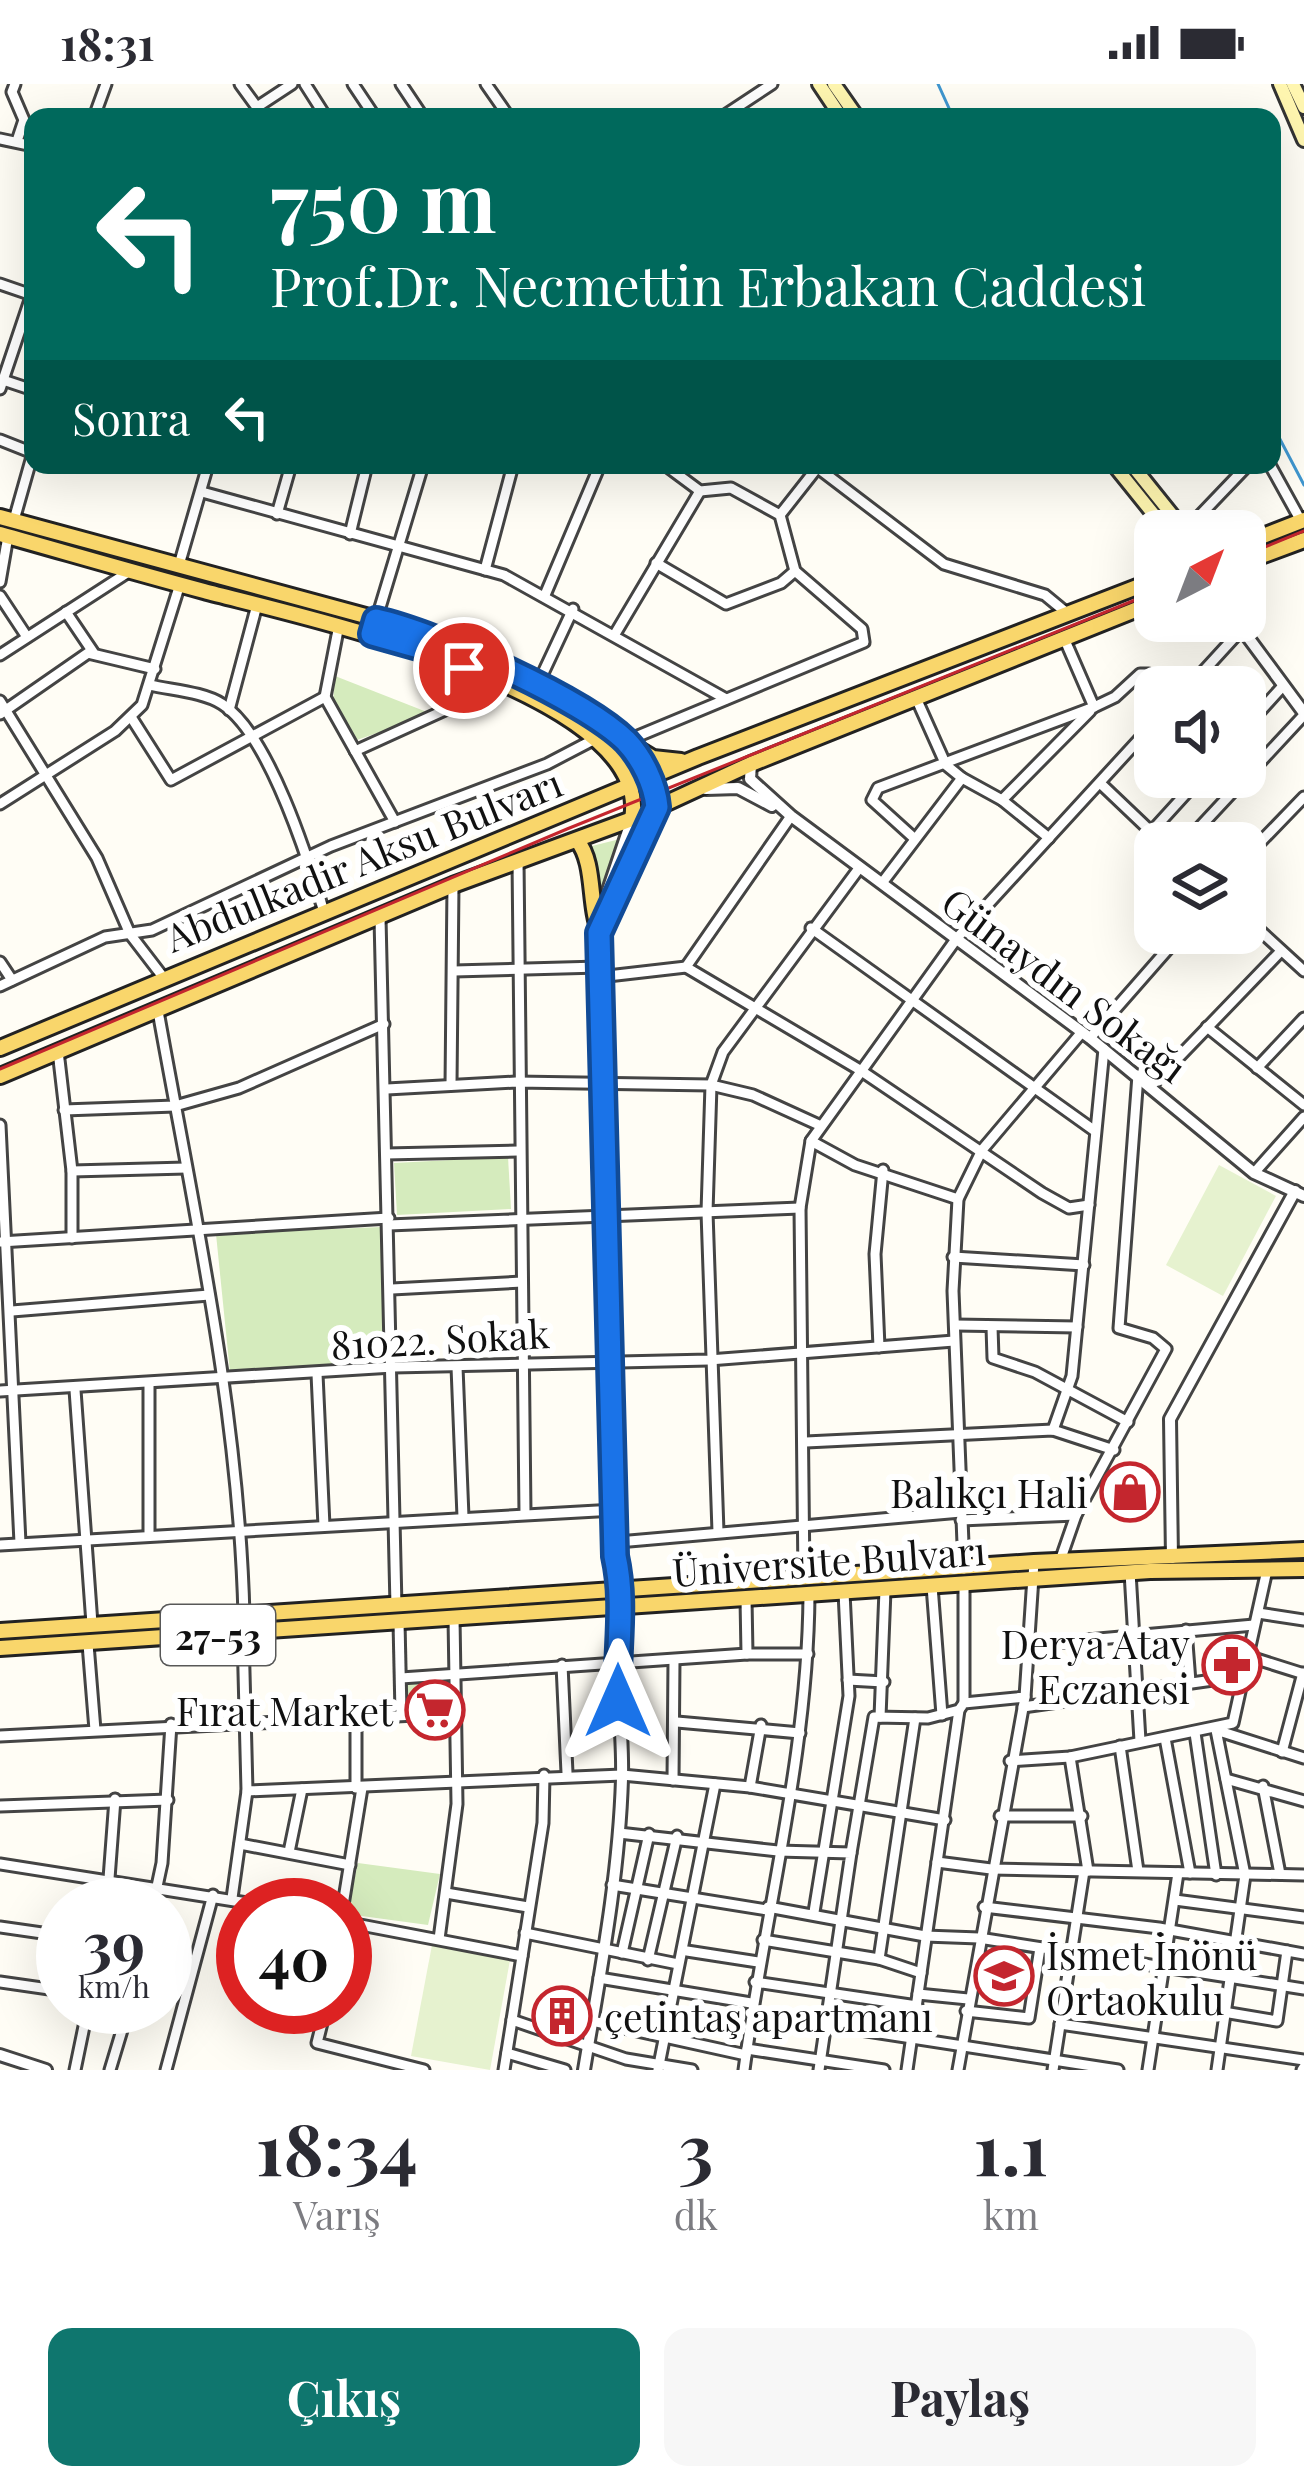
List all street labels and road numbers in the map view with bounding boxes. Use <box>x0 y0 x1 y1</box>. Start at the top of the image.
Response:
street label: Abdulkadir Aksu Bulvarı <box>156 756 569 963</box>
street label: Günaydın Sokağı <box>932 875 1198 1093</box>
street label: 81022. Sokak <box>329 1306 551 1370</box>
street label: Üniversite Bulvarı <box>671 1523 987 1597</box>
road number: 27-53 <box>161 1605 275 1665</box>

